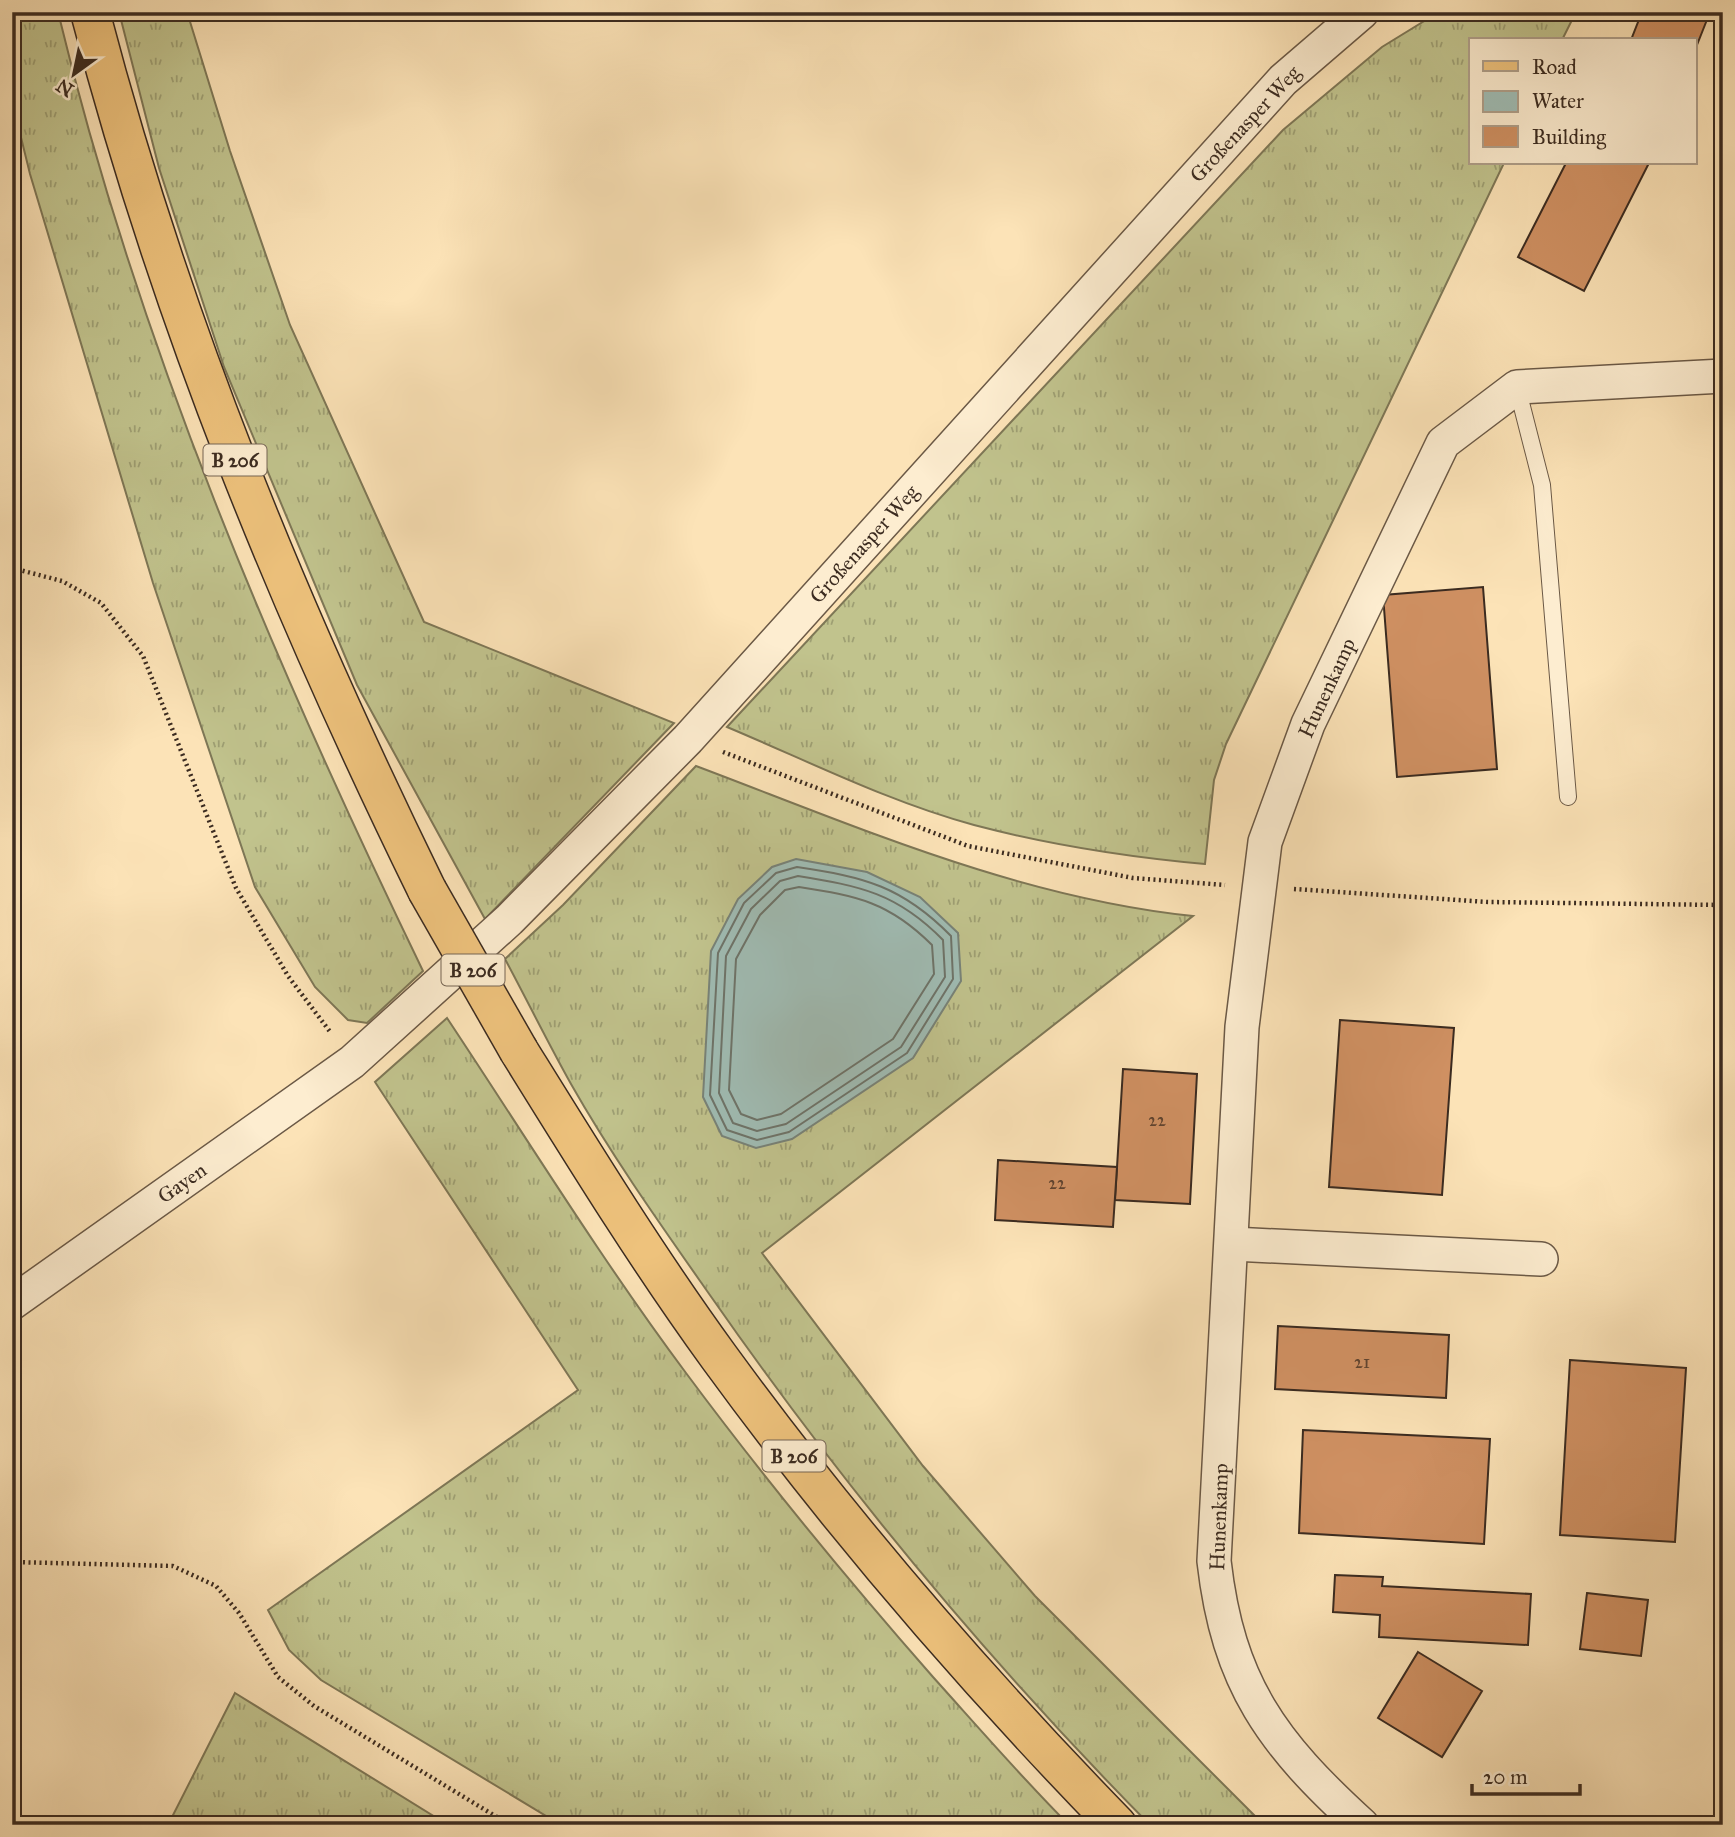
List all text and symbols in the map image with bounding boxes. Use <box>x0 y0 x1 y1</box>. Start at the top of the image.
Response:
north arrow <box>38 38 108 108</box>
legend <box>1469 38 1696 164</box>
text: Road <box>1532 54 1577 80</box>
street label: Großenasper Weg <box>1184 60 1306 188</box>
text: N <box>52 74 78 102</box>
text: Water <box>1532 88 1584 114</box>
text: Building <box>1532 124 1606 150</box>
road number: B 206 <box>204 444 266 475</box>
street label: Großenasper Weg <box>804 479 924 609</box>
street label: Hunenkamp <box>1293 634 1361 742</box>
road number: B 206 <box>442 954 504 986</box>
house number: 22 <box>1148 1109 1166 1131</box>
street label: Gayen <box>153 1157 211 1209</box>
house number: 22 <box>1048 1172 1066 1194</box>
house number: 21 <box>1354 1351 1370 1373</box>
road number: B 206 <box>762 1440 826 1472</box>
street label: Hunenkamp <box>1204 1463 1234 1571</box>
scale bar <box>1472 1753 1581 1797</box>
text: 20 m <box>1483 1764 1528 1790</box>

